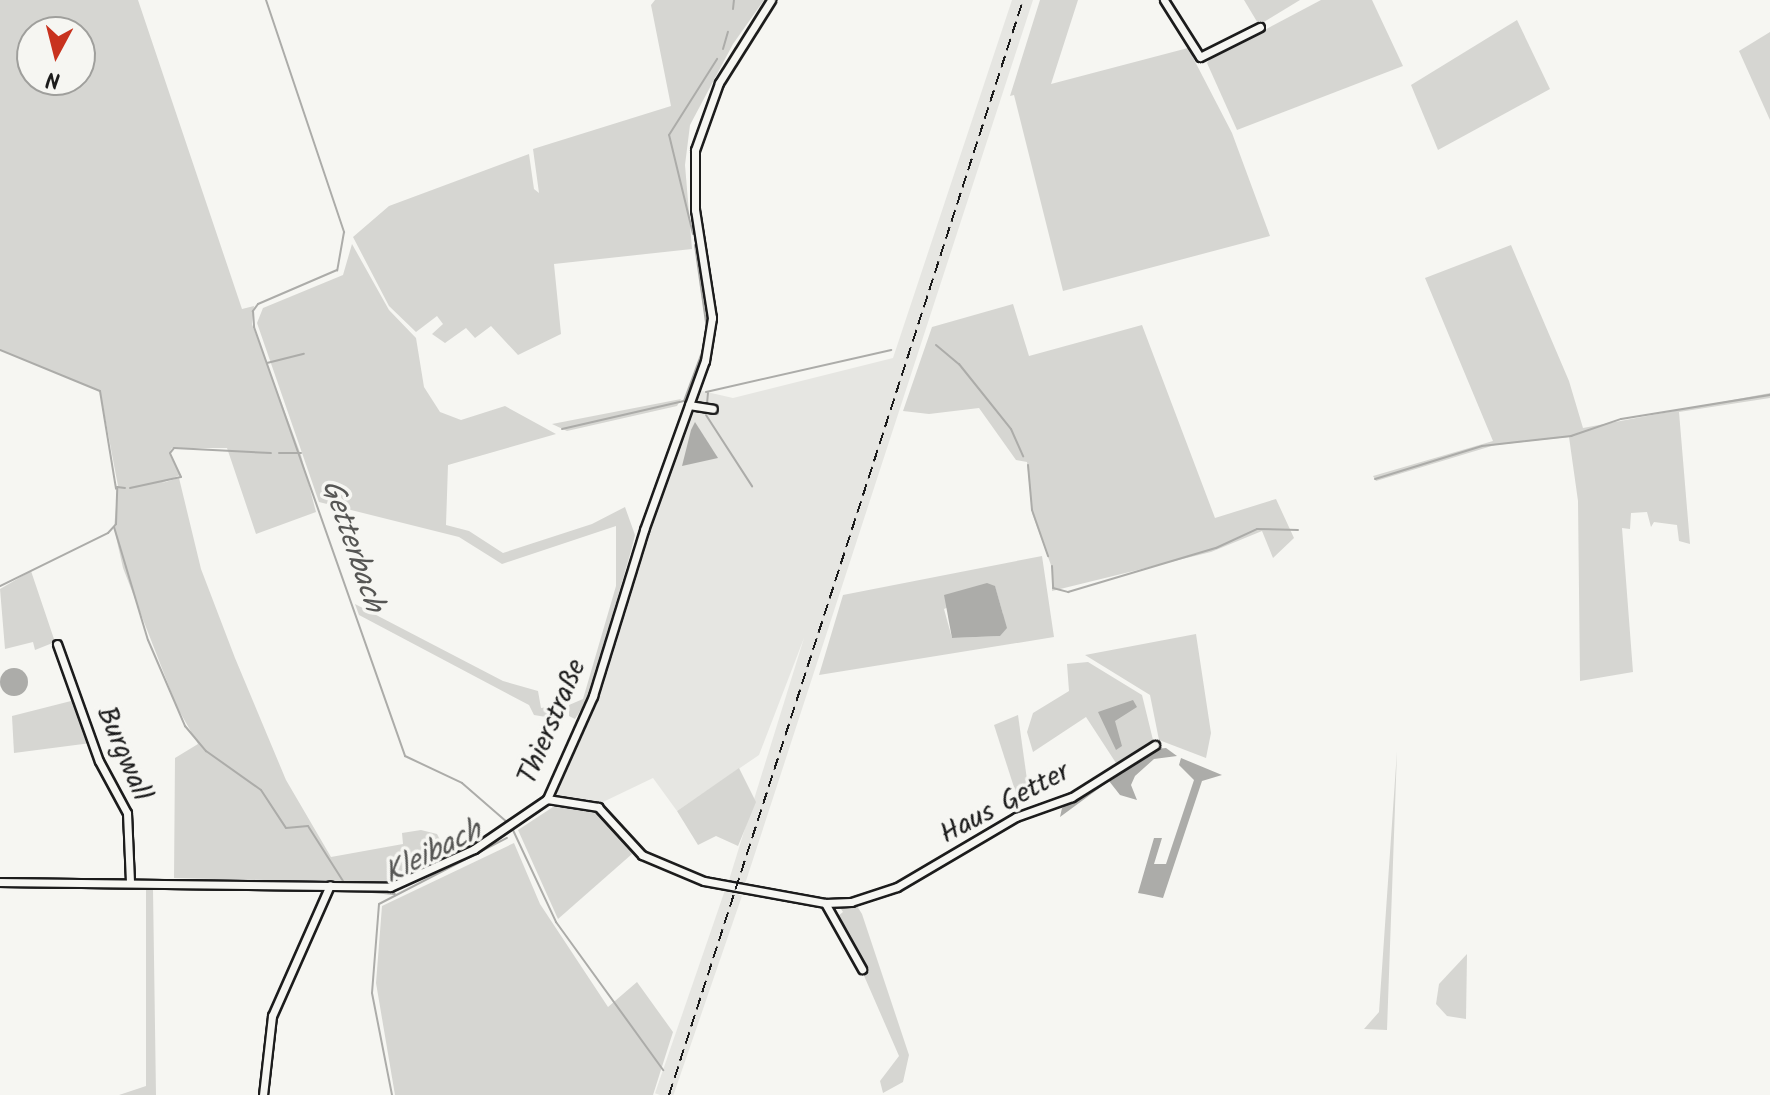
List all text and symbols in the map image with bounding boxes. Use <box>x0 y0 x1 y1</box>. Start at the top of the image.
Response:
north arrow <box>16 16 96 96</box>
text: N <box>44 60 62 97</box>
water label: Getterbach <box>313 475 391 617</box>
street label: Thierstraße <box>512 654 594 790</box>
street label: Burgwall <box>88 702 158 806</box>
street label: Haus Getter <box>935 756 1075 852</box>
water label: Kleibach <box>378 813 488 893</box>

